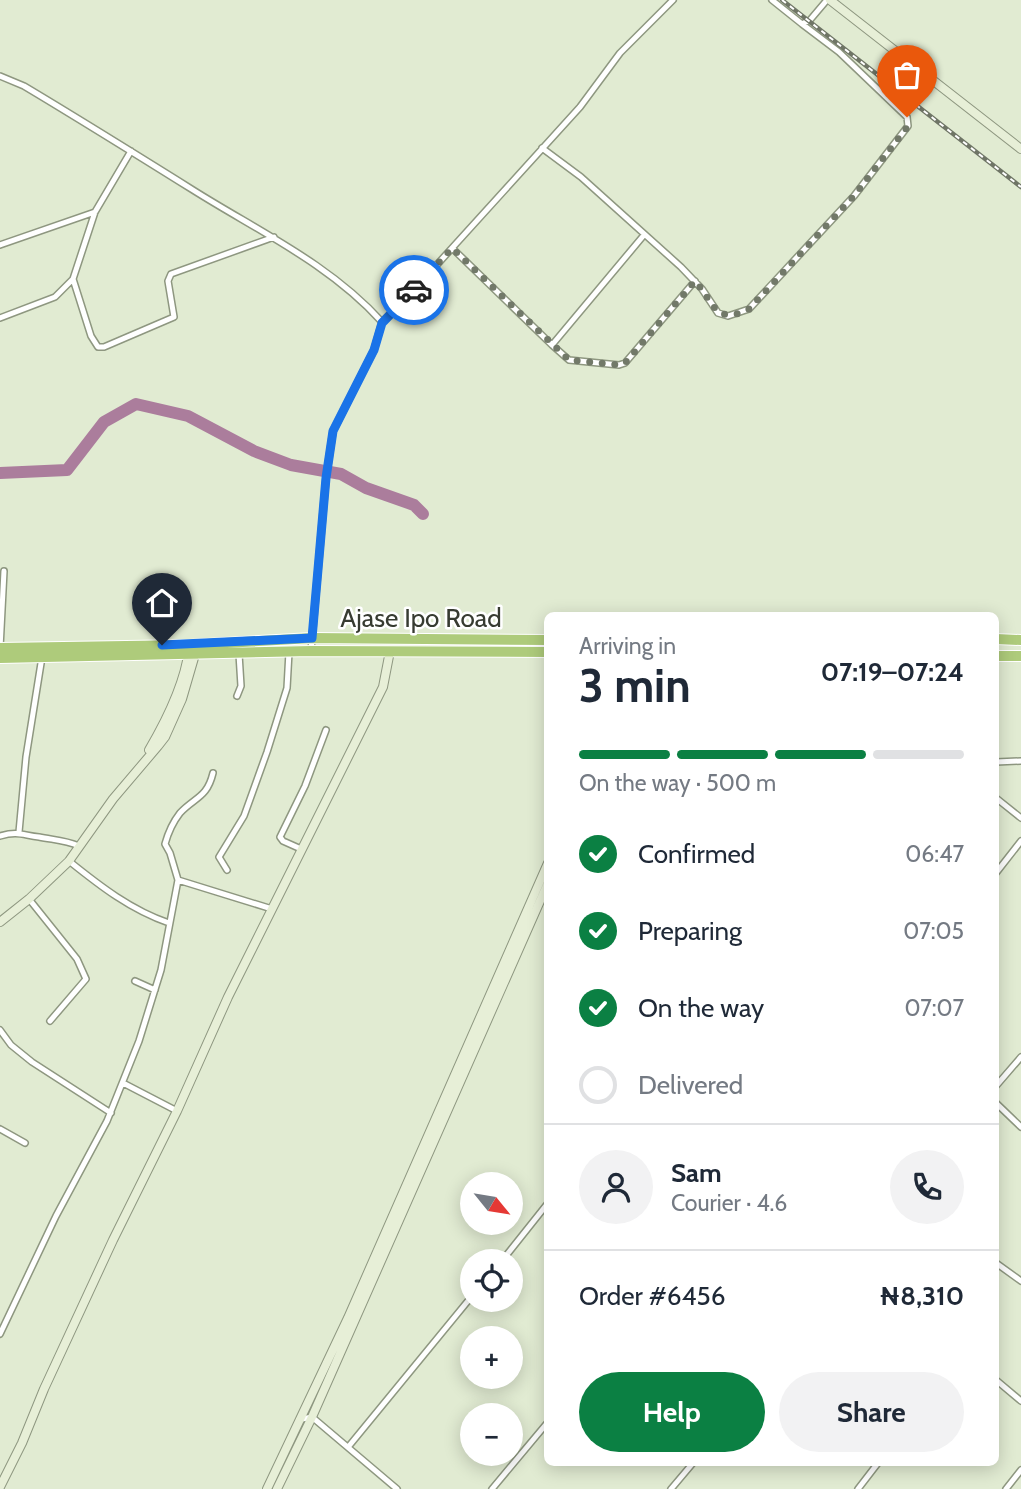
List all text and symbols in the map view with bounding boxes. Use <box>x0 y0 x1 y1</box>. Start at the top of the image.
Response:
pin <box>877 45 937 117</box>
icon: bag <box>888 56 926 94</box>
courier <box>379 255 449 325</box>
icon: car <box>395 271 433 309</box>
pin <box>132 573 192 645</box>
icon: home <box>143 584 181 622</box>
street label: Ajase Ipo Road <box>340 602 502 634</box>
text: Arriving in <box>579 632 676 660</box>
text: 07:19–07:24 <box>821 656 964 688</box>
text: 3 min <box>579 658 691 714</box>
text: On the way · 500 m <box>579 769 776 797</box>
icon: check <box>579 835 617 873</box>
text: Confirmed <box>638 838 755 870</box>
text: 06:47 <box>905 840 964 868</box>
icon: check <box>579 912 617 950</box>
text: Preparing <box>638 915 742 947</box>
text: 07:05 <box>903 917 964 945</box>
icon: check <box>579 989 617 1027</box>
text: On the way <box>638 992 764 1024</box>
text: 07:07 <box>904 994 964 1022</box>
text: Delivered <box>638 1069 743 1101</box>
button: person <box>579 1150 653 1224</box>
button: phone <box>890 1150 964 1224</box>
text: Sam <box>671 1157 722 1189</box>
north arrow <box>460 1172 523 1236</box>
map controls <box>460 1172 523 1466</box>
text: Courier · 4.6 <box>671 1189 787 1217</box>
button: locate <box>460 1249 523 1312</box>
text: Order #6456 <box>579 1280 725 1312</box>
text: ₦8,310 <box>879 1280 964 1312</box>
button: + <box>460 1326 523 1389</box>
button: Help <box>579 1372 765 1452</box>
button: Share <box>779 1372 964 1452</box>
button: − <box>460 1403 523 1466</box>

